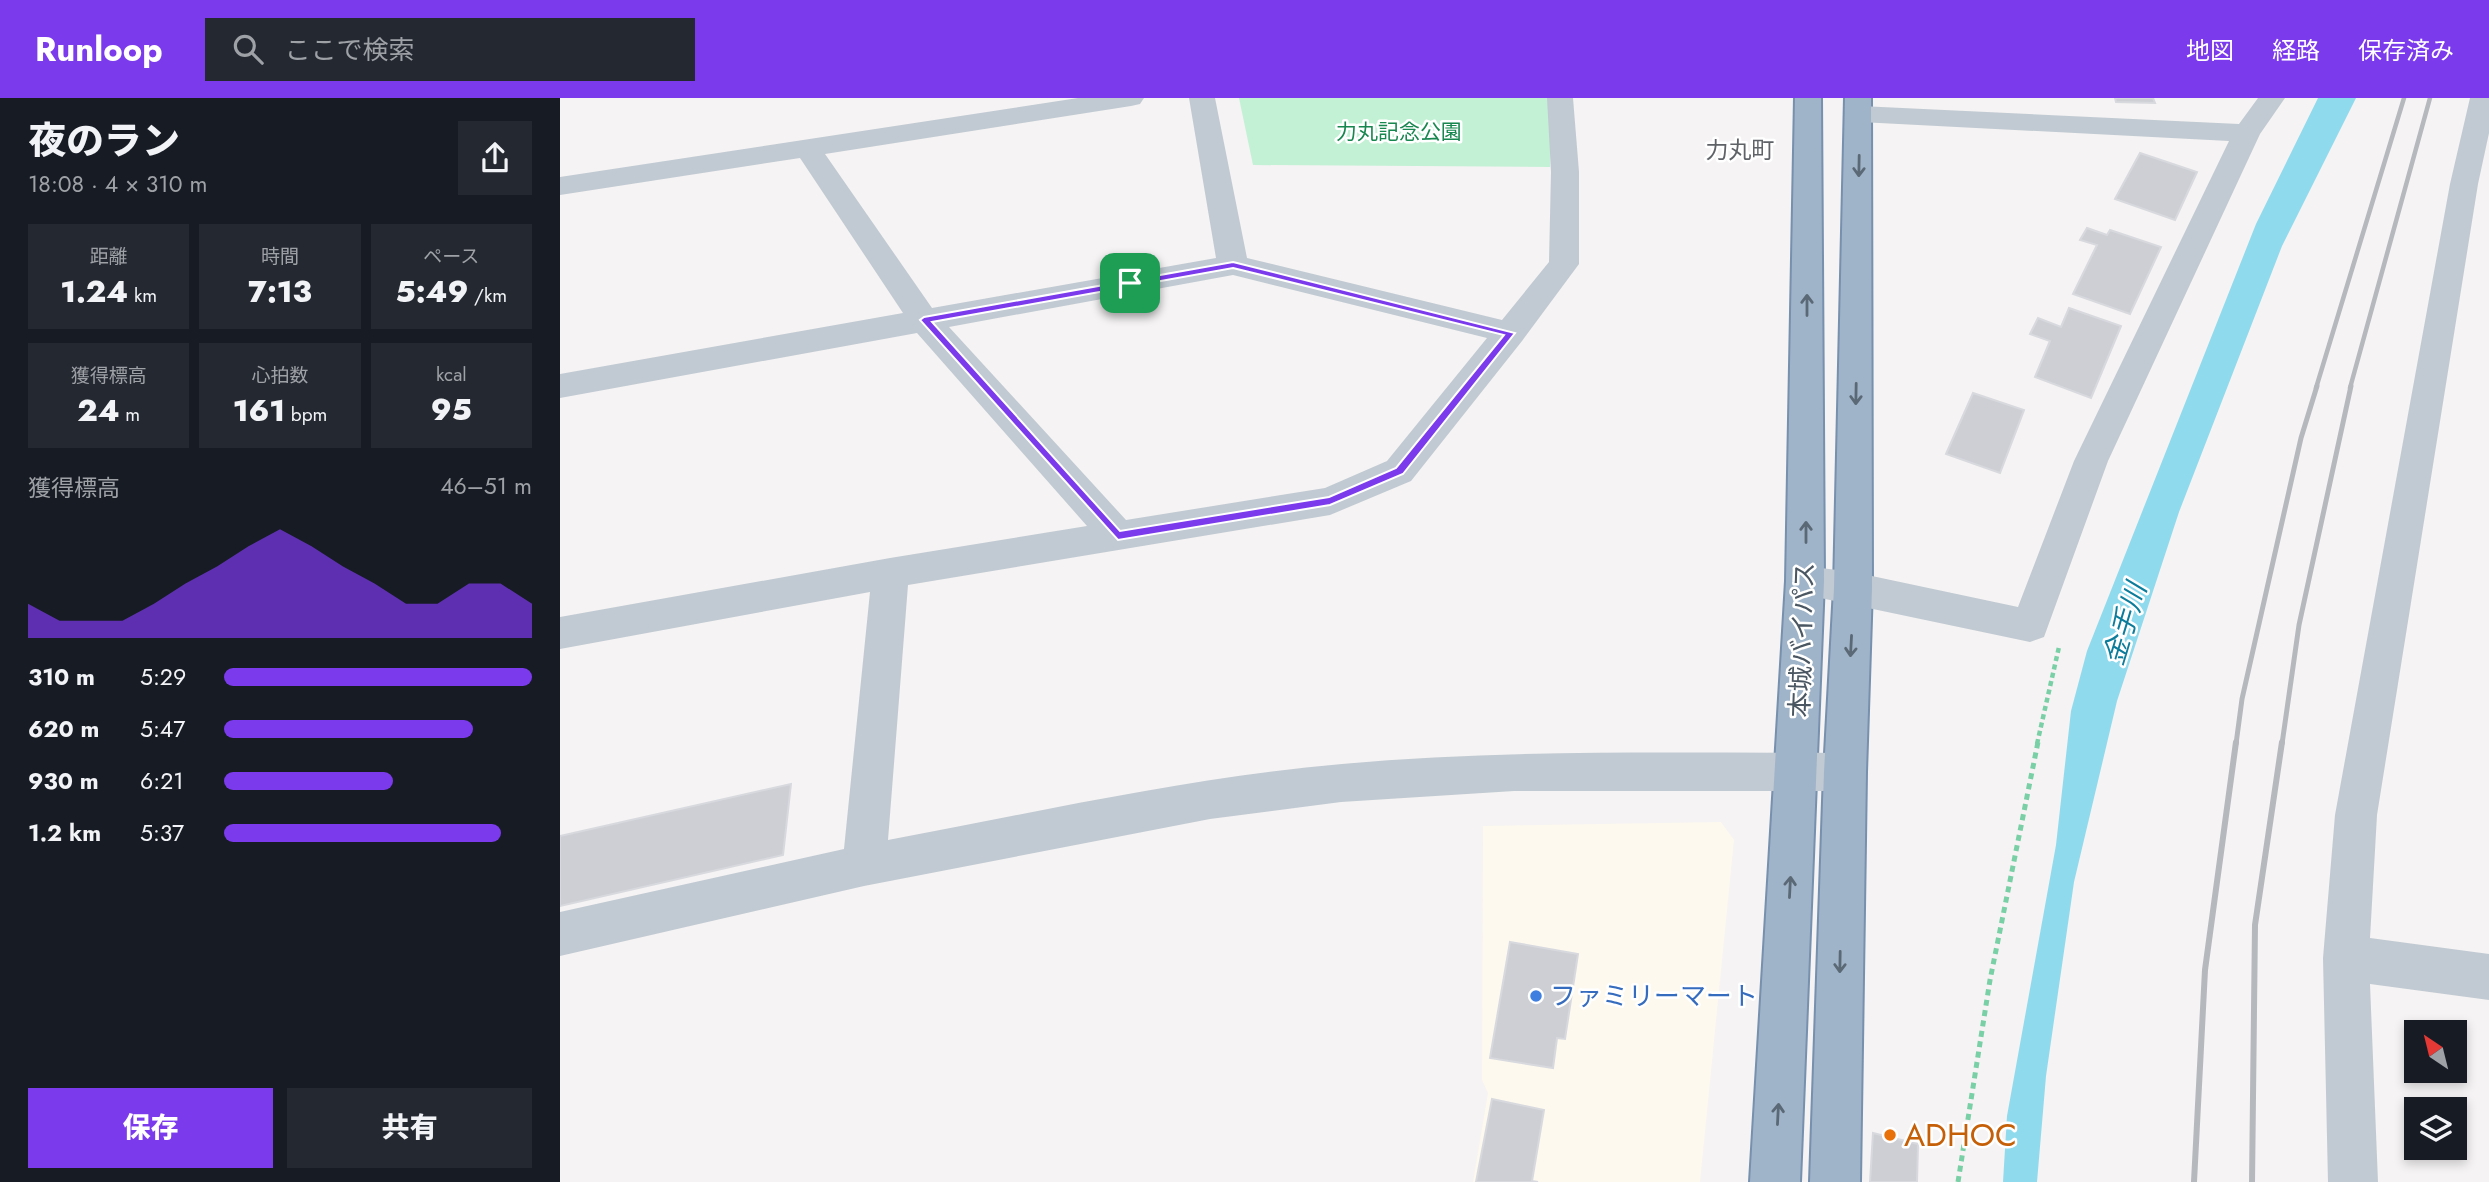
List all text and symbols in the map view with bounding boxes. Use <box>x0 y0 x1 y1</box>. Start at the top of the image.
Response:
search box <box>205 18 695 81</box>
text: Runloop <box>35 26 163 73</box>
icon: search <box>229 30 267 68</box>
text: ここで検索 <box>285 31 415 69</box>
text: 地図 <box>2186 33 2234 68</box>
text: 経路 <box>2272 33 2320 68</box>
text: 保存済み <box>2358 33 2454 68</box>
text: 夜のラン <box>28 113 180 168</box>
park label: 力丸記念公園 <box>1336 117 1462 147</box>
button: share <box>458 121 532 195</box>
district label: 力丸町 <box>1706 133 1775 167</box>
one-way arrow <box>1853 154 1866 177</box>
text: 18:08 · 4 × 310 m <box>28 167 207 201</box>
text: 距離 <box>90 243 128 270</box>
text: 時間 <box>261 243 299 270</box>
text: ペース <box>423 243 479 270</box>
pin <box>1100 253 1160 313</box>
icon: arrive <box>1111 264 1149 302</box>
text: 1.24 <box>60 270 128 313</box>
text: 7:13 <box>248 270 312 313</box>
text: 5:49 <box>396 270 468 313</box>
text: km <box>128 282 157 309</box>
text: /km <box>468 282 507 309</box>
one-way arrow <box>1800 294 1814 317</box>
text: kcal <box>436 361 467 388</box>
text: 獲得標高 <box>71 362 147 389</box>
text: 心拍数 <box>251 362 309 389</box>
one-way arrow <box>1849 382 1863 405</box>
text: 95 <box>431 388 472 431</box>
text: 24 <box>77 389 120 432</box>
text: 161 <box>233 389 285 432</box>
text: m <box>120 401 140 428</box>
text: bpm <box>285 401 327 428</box>
text: 46–51 m <box>440 469 532 503</box>
text: 獲得標高 <box>28 471 120 505</box>
one-way arrow <box>1799 521 1812 544</box>
street label: 本城バイパス <box>1780 562 1824 718</box>
water label: 金手川 <box>2093 575 2158 670</box>
one-way arrow <box>1844 634 1857 657</box>
text: 310 m <box>28 660 95 694</box>
text: 5:29 <box>140 660 186 694</box>
text: 620 m <box>28 712 99 746</box>
text: 5:47 <box>140 712 185 746</box>
text: 930 m <box>28 764 99 798</box>
text: 6:21 <box>140 764 184 798</box>
text: 1.2 km <box>28 816 101 850</box>
text: 5:37 <box>140 816 184 850</box>
one-way arrow <box>1783 875 1796 898</box>
one-way arrow <box>1833 951 1847 974</box>
place label: ファミリーマート <box>1550 977 1758 1015</box>
marker: ファミリーマート <box>1528 988 1544 1004</box>
north arrow <box>2404 1020 2468 1083</box>
map controls <box>2404 1020 2467 1160</box>
button: 保存 <box>28 1088 273 1168</box>
button: 共有 <box>287 1088 532 1168</box>
button: layers <box>2404 1097 2467 1160</box>
one-way arrow <box>1772 1103 1785 1126</box>
place label: ADHOC <box>1904 1112 2017 1158</box>
marker: ADHOC <box>1882 1127 1898 1143</box>

